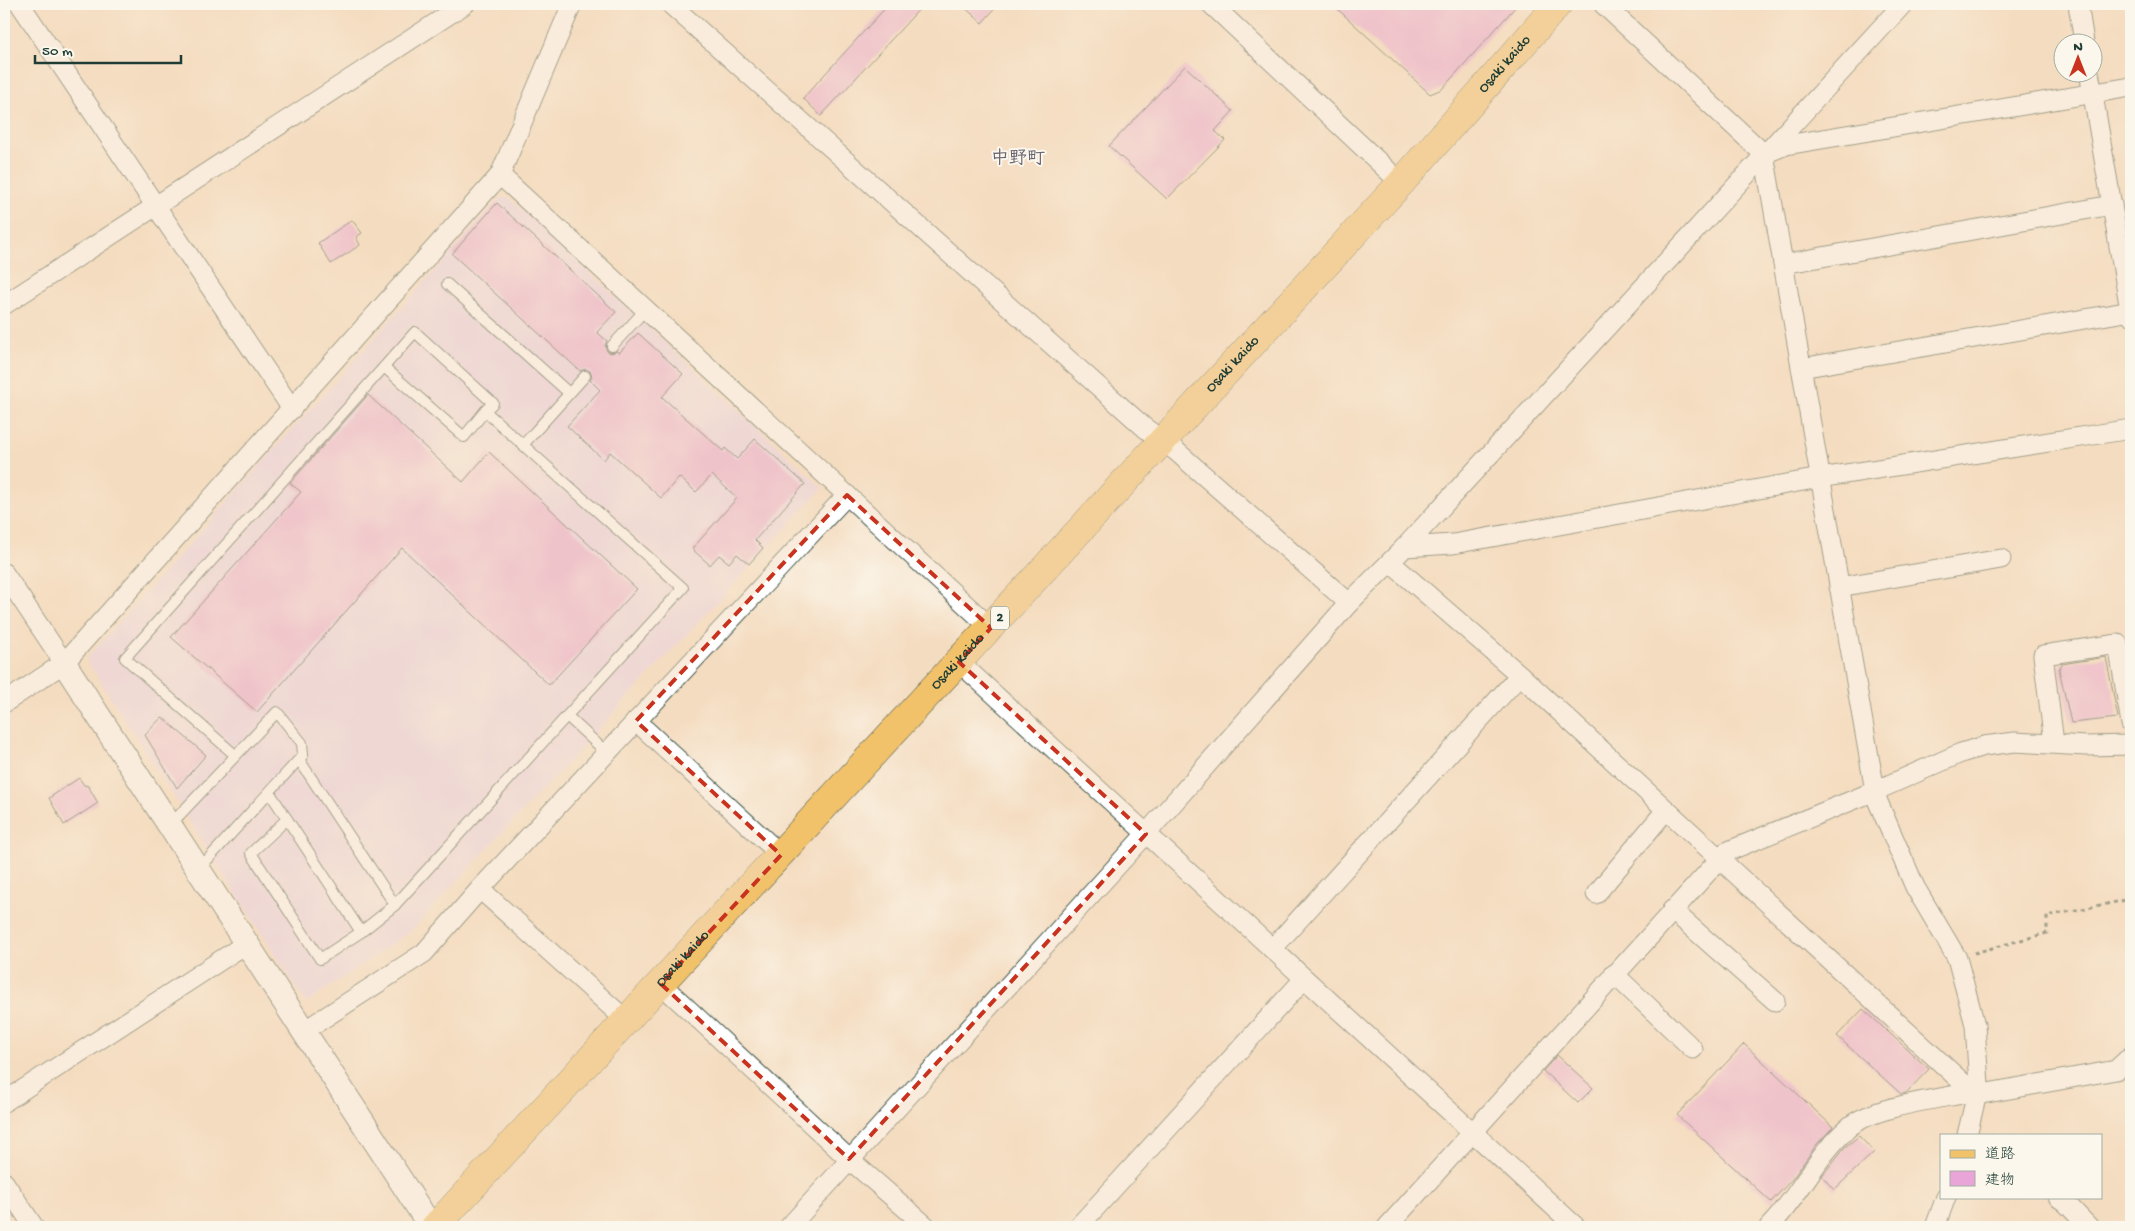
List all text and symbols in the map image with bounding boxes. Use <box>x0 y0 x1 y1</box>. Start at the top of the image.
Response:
scale bar <box>35 32 181 64</box>
street label: Osaki kaido <box>1475 32 1535 97</box>
north arrow <box>2052 32 2102 82</box>
text: N <box>2073 39 2083 56</box>
text: 50 m <box>42 43 73 61</box>
district label: 中野町 <box>991 148 1045 170</box>
street label: Osaki kaido <box>1202 332 1264 397</box>
road number: 2 <box>991 606 1009 630</box>
street label: Osaki kaido <box>927 629 989 694</box>
street label: Osaki kaido <box>652 927 714 991</box>
legend <box>1940 1134 2102 1198</box>
text: 道路 <box>1985 1146 2015 1164</box>
text: 建物 <box>1985 1172 2015 1190</box>

